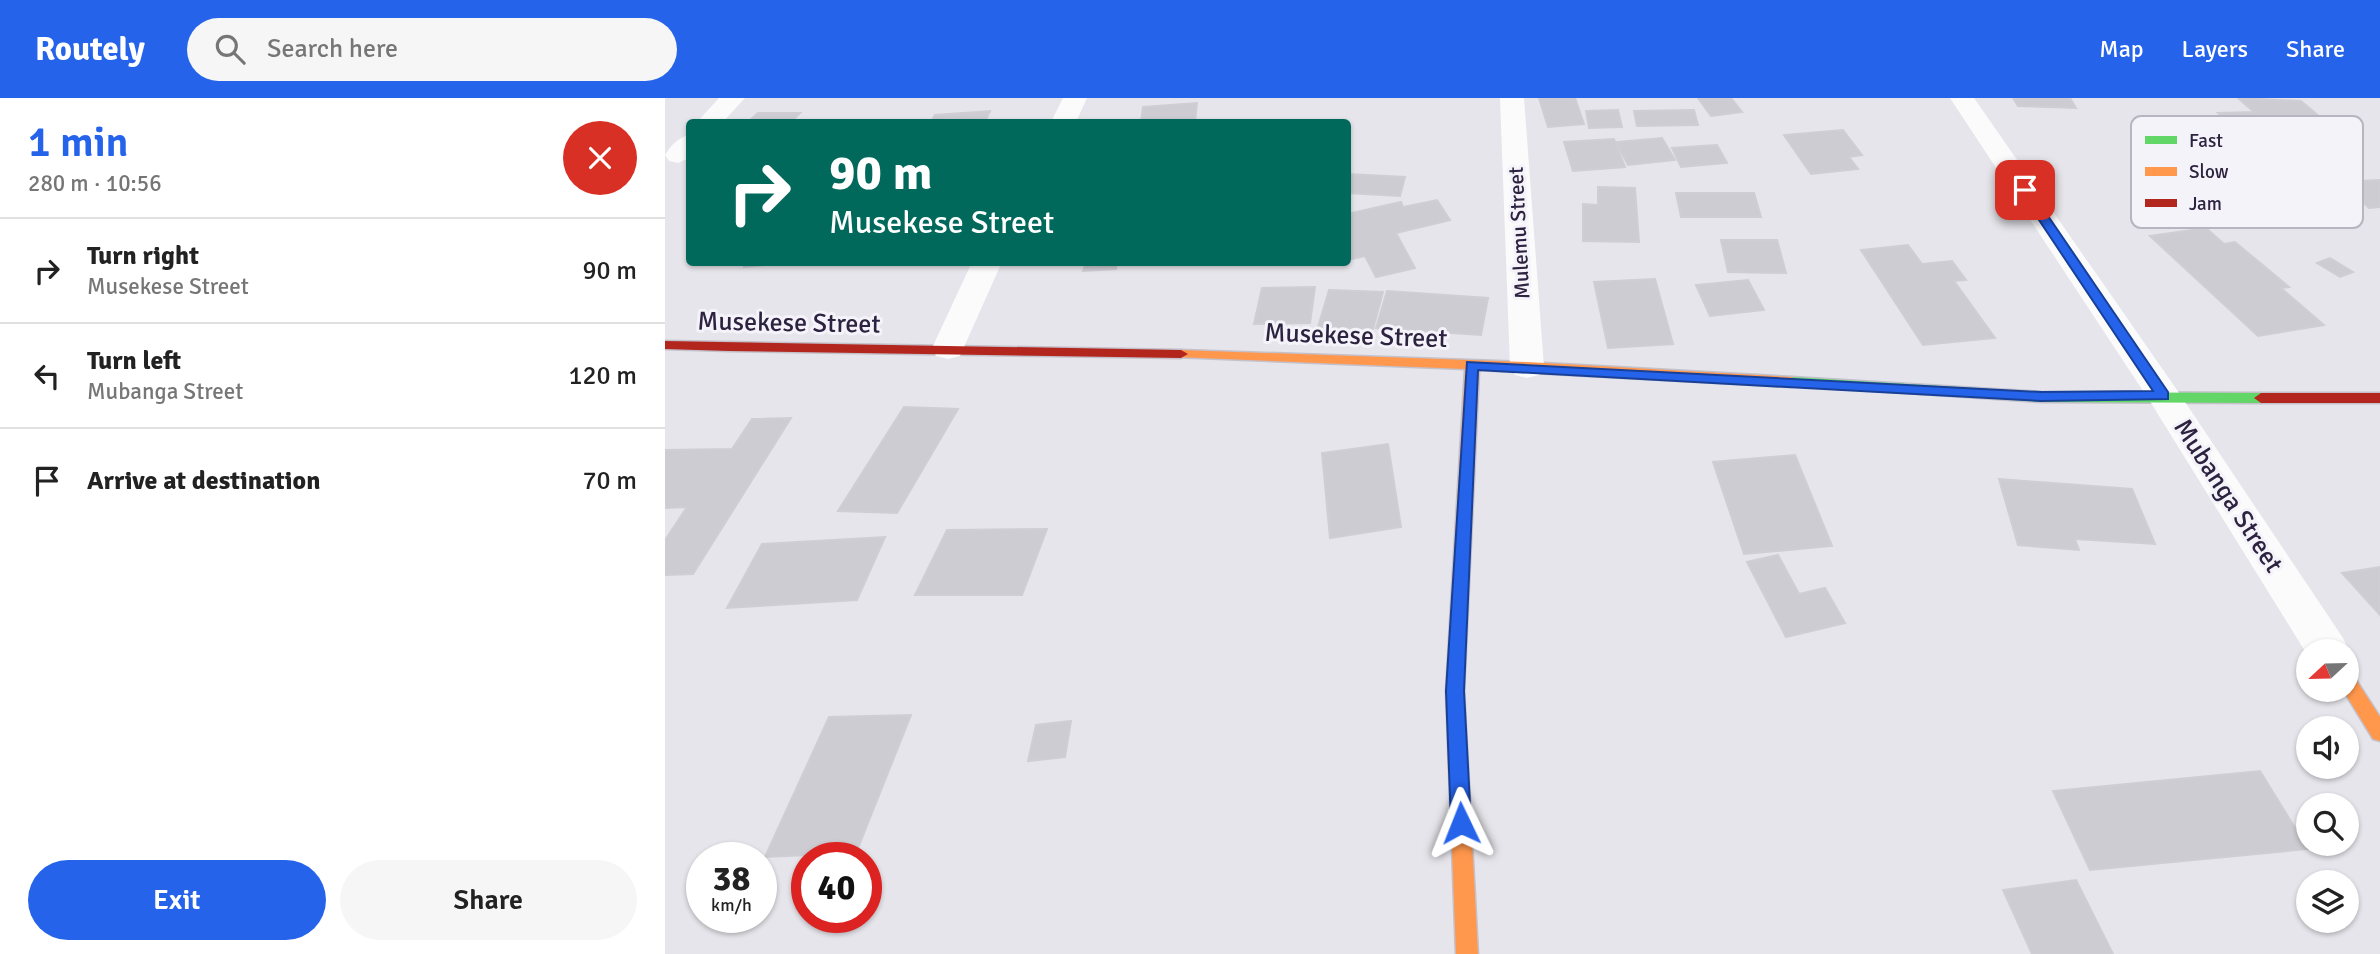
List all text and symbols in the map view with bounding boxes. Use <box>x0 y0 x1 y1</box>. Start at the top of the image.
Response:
search box <box>187 18 677 81</box>
text: Routely <box>35 29 145 70</box>
icon: search <box>211 30 249 68</box>
text: Search here <box>267 33 398 65</box>
text: Map <box>2099 34 2144 64</box>
text: Layers <box>2182 34 2248 64</box>
text: Share <box>2286 34 2345 64</box>
legend <box>2131 116 2363 228</box>
text: 1 min <box>28 117 129 168</box>
button: close <box>563 121 637 195</box>
text: Fast <box>2189 129 2223 153</box>
text: 90 m <box>829 143 932 203</box>
icon: right <box>714 147 805 238</box>
pin <box>1995 160 2055 220</box>
text: Slow <box>2189 160 2229 184</box>
street label: Mulemu Street <box>1503 166 1535 300</box>
text: 280 m · 10:56 <box>28 169 162 198</box>
icon: arrive <box>2006 171 2044 209</box>
text: Jam <box>2189 192 2222 216</box>
text: Musekese Street <box>829 203 1054 242</box>
text: Turn right <box>87 240 199 272</box>
icon: right <box>28 252 66 290</box>
text: 90 m <box>582 255 637 287</box>
text: Musekese Street <box>87 272 249 301</box>
street label: Musekese Street <box>697 305 881 341</box>
street label: Musekese Street <box>1264 317 1448 355</box>
text: Turn left <box>87 345 181 377</box>
icon: left <box>28 357 66 395</box>
text: 120 m <box>568 360 637 392</box>
text: Mubanga Street <box>87 377 243 406</box>
street label: Mubanga Street <box>2166 413 2290 579</box>
icon: arrive <box>28 462 66 500</box>
text: Arrive at destination <box>87 465 320 497</box>
text: 70 m <box>582 465 637 497</box>
north arrow <box>2296 639 2359 702</box>
map controls <box>2296 639 2359 933</box>
button: sound <box>2296 716 2359 779</box>
position arrow <box>1424 786 1498 860</box>
button: search <box>2296 793 2359 856</box>
speed limit sign: 40 <box>791 842 882 933</box>
text: 38 <box>713 857 750 900</box>
button: Exit <box>28 860 326 940</box>
button: Share <box>340 860 637 940</box>
button: layers <box>2296 870 2359 933</box>
text: km/h <box>711 894 752 916</box>

